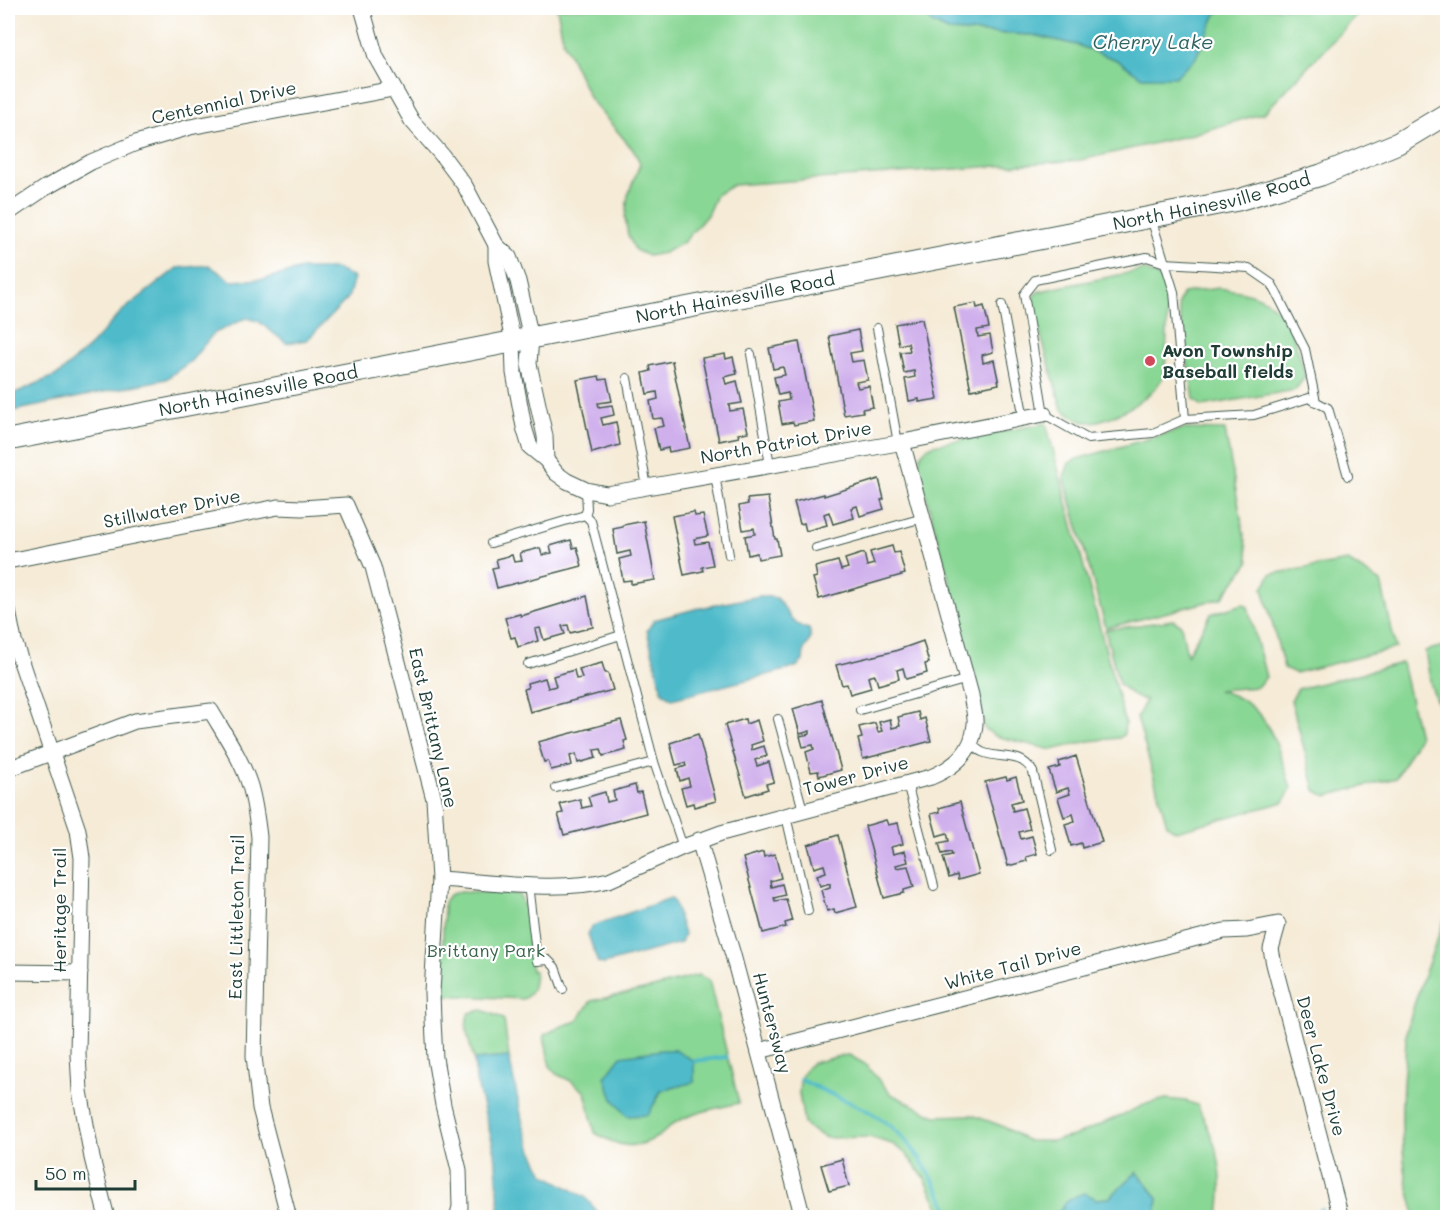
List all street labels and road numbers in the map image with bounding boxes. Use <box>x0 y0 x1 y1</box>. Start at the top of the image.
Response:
street label: Centennial Drive <box>149 75 298 129</box>
street label: North Hainesville Road <box>1111 166 1313 235</box>
street label: North Hainesville Road <box>634 266 837 328</box>
street label: North Hainesville Road <box>157 359 360 421</box>
street label: North Patriot Drive <box>698 415 873 469</box>
street label: Stillwater Drive <box>101 483 242 533</box>
street label: East Brittany Lane <box>404 645 464 810</box>
street label: Tower Drive <box>800 749 911 801</box>
street label: East Littleton Trail <box>223 834 249 1000</box>
street label: Heritage Trail <box>47 847 71 973</box>
street label: White Tail Drive <box>942 935 1084 995</box>
street label: Huntersway <box>748 969 798 1076</box>
street label: Deer Lake Drive <box>1292 993 1352 1138</box>

